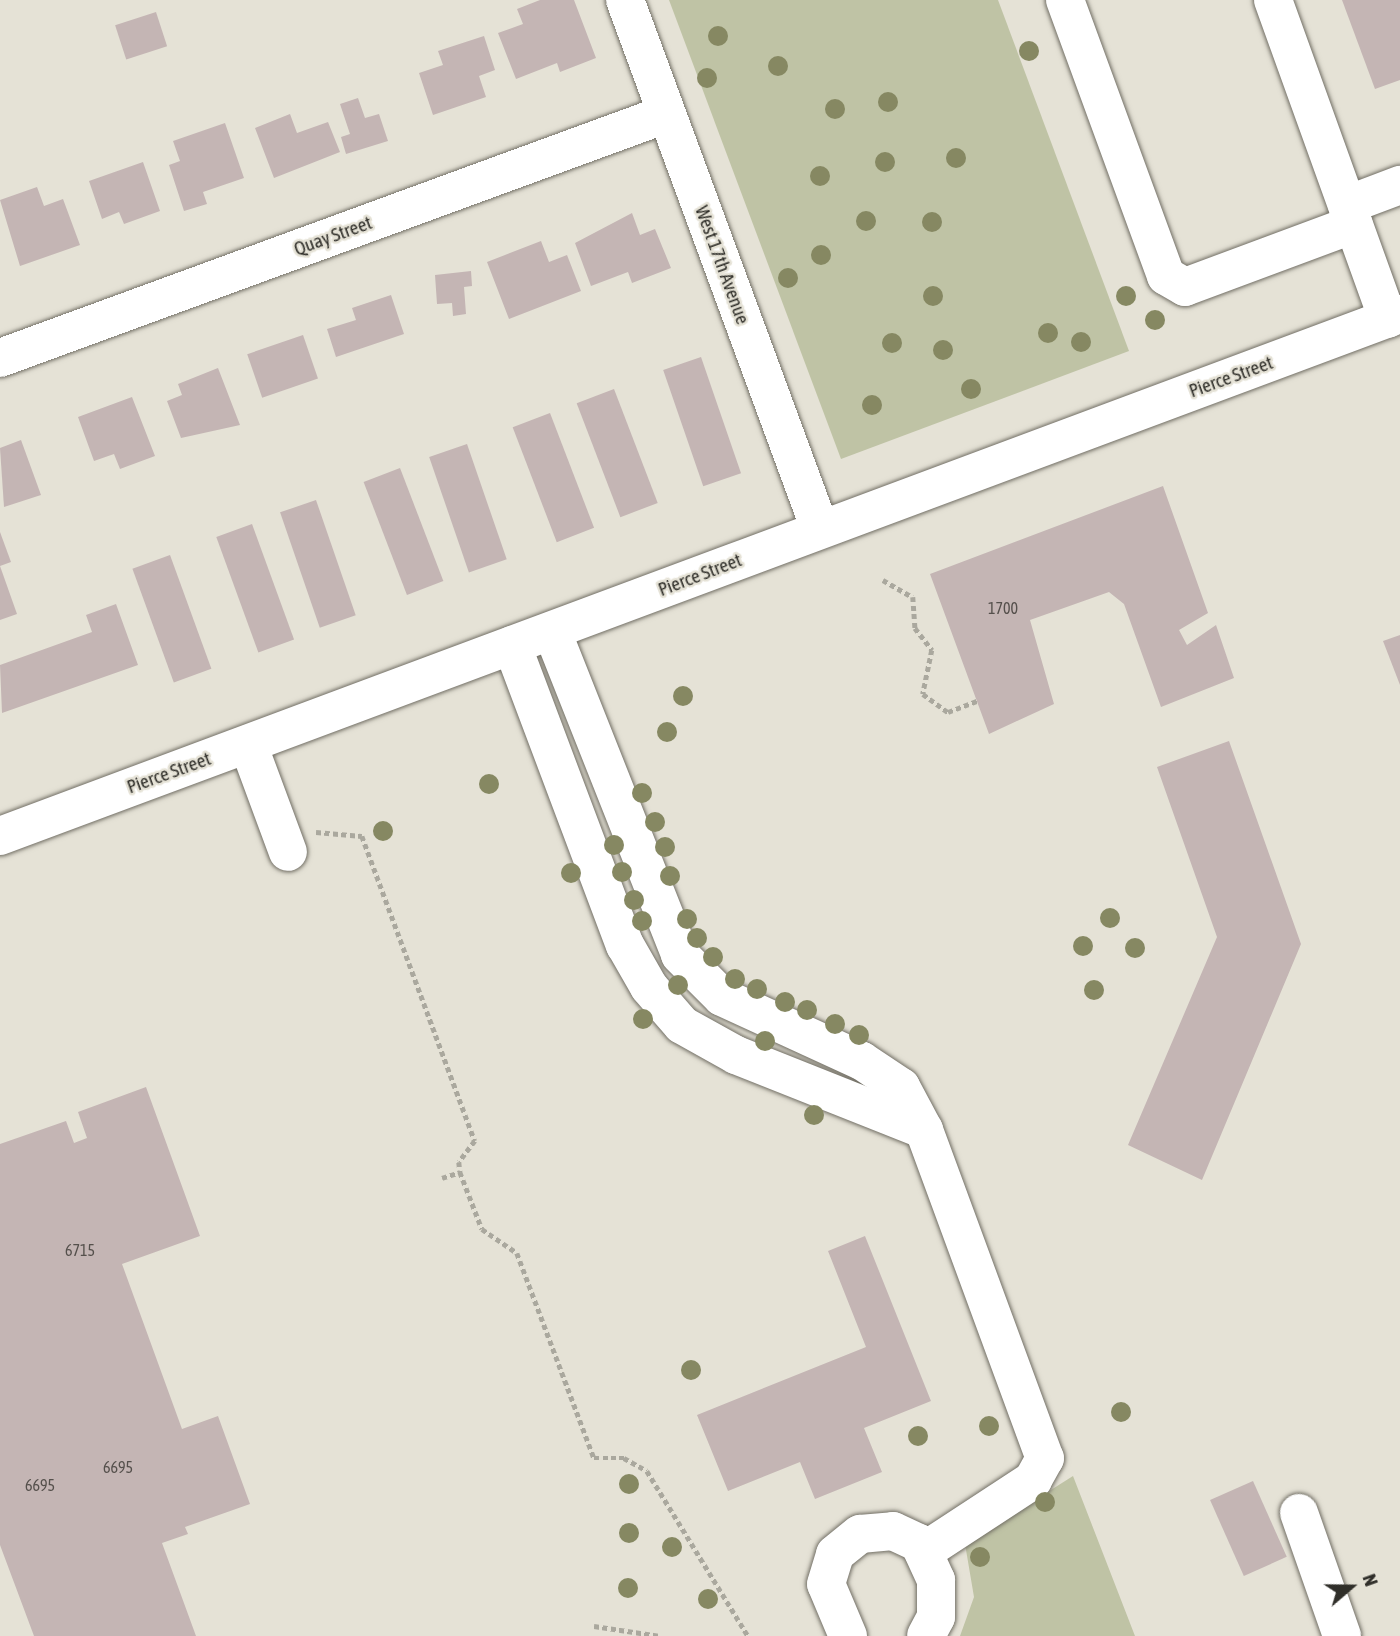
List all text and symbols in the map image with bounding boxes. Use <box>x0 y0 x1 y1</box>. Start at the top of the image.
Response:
street label: West 17th Avenue <box>690 203 754 327</box>
street label: Quay Street <box>291 211 375 261</box>
street label: Pierce Street <box>1186 351 1276 403</box>
street label: Pierce Street <box>655 549 745 601</box>
house number: 1700 <box>988 598 1018 618</box>
street label: Pierce Street <box>124 747 214 799</box>
house number: 6715 <box>65 1240 95 1260</box>
house number: 6695 <box>103 1457 133 1477</box>
house number: 6695 <box>25 1475 55 1495</box>
north arrow <box>1316 1552 1386 1622</box>
text: N <box>1358 1571 1383 1589</box>

